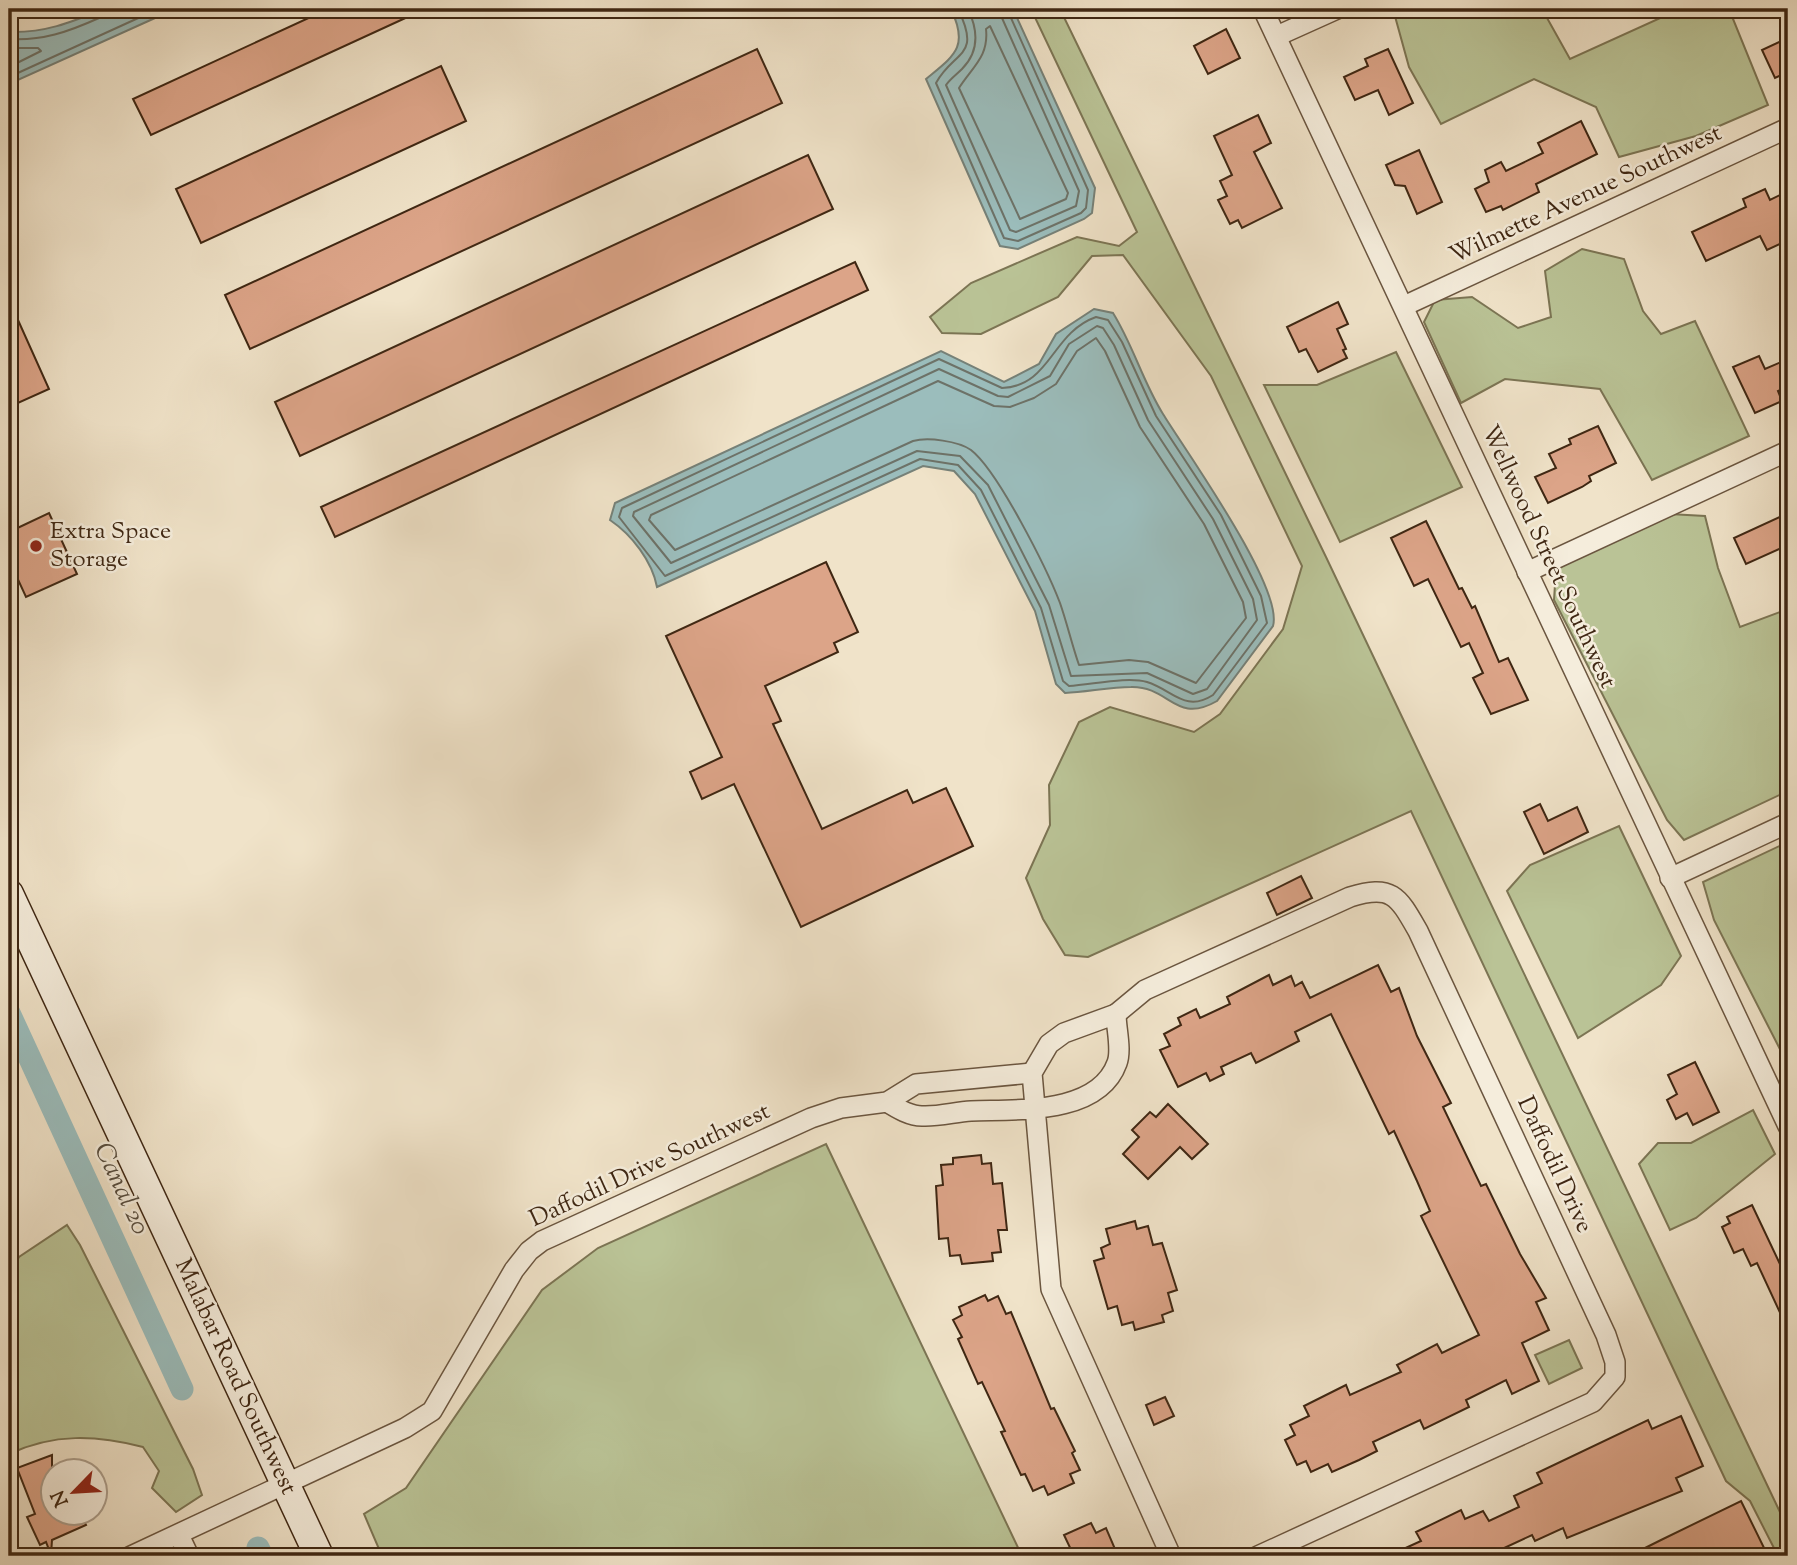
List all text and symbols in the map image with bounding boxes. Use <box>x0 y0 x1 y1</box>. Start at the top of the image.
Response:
street label: Wilmette Avenue Southwest <box>1444 117 1728 273</box>
street label: Wellwood Street Southwest <box>1472 420 1624 694</box>
place label: Extra Space Storage <box>50 515 171 577</box>
marker: Extra Space Storage <box>28 538 44 554</box>
street label: Daffodil Drive <box>1507 1091 1601 1239</box>
street label: Daffodil Drive Southwest <box>524 1095 776 1237</box>
water label: Canal 20 <box>84 1137 158 1241</box>
street label: Malabar Road Southwest <box>165 1253 305 1501</box>
north arrow <box>38 1456 108 1526</box>
text: N <box>45 1486 76 1511</box>

